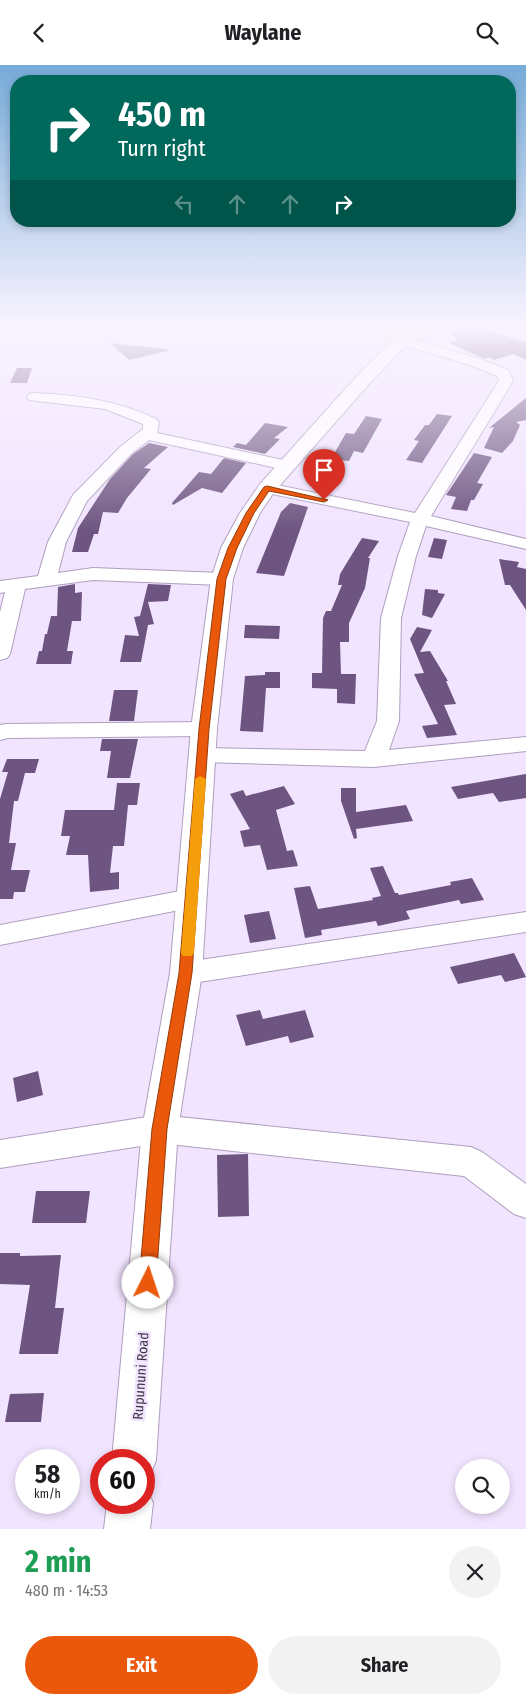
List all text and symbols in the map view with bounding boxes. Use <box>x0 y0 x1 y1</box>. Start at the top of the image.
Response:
icon: back <box>25 19 53 47</box>
text: Waylane <box>225 19 301 46</box>
icon: search <box>473 19 501 47</box>
text: 450 m <box>118 93 206 135</box>
icon: right <box>35 95 100 160</box>
text: Turn right <box>118 135 206 162</box>
icon: left <box>170 190 198 218</box>
icon: ahead <box>223 190 251 218</box>
icon: ahead <box>276 190 304 218</box>
icon: right <box>329 190 357 218</box>
pin <box>303 449 345 500</box>
icon: arrive <box>310 456 338 484</box>
position arrow <box>121 1256 173 1308</box>
street label: Rupununi Road <box>129 1332 153 1420</box>
speed limit sign: 60 <box>90 1449 155 1514</box>
map controls <box>455 1459 510 1514</box>
button: search <box>455 1459 510 1514</box>
text: 58 <box>35 1460 60 1490</box>
text: km/h <box>34 1487 61 1501</box>
text: 2 min <box>25 1544 92 1580</box>
button: close <box>449 1546 501 1598</box>
text: 480 m · 14:53 <box>25 1581 108 1600</box>
button: Exit <box>25 1636 258 1694</box>
button: Share <box>268 1636 501 1694</box>

